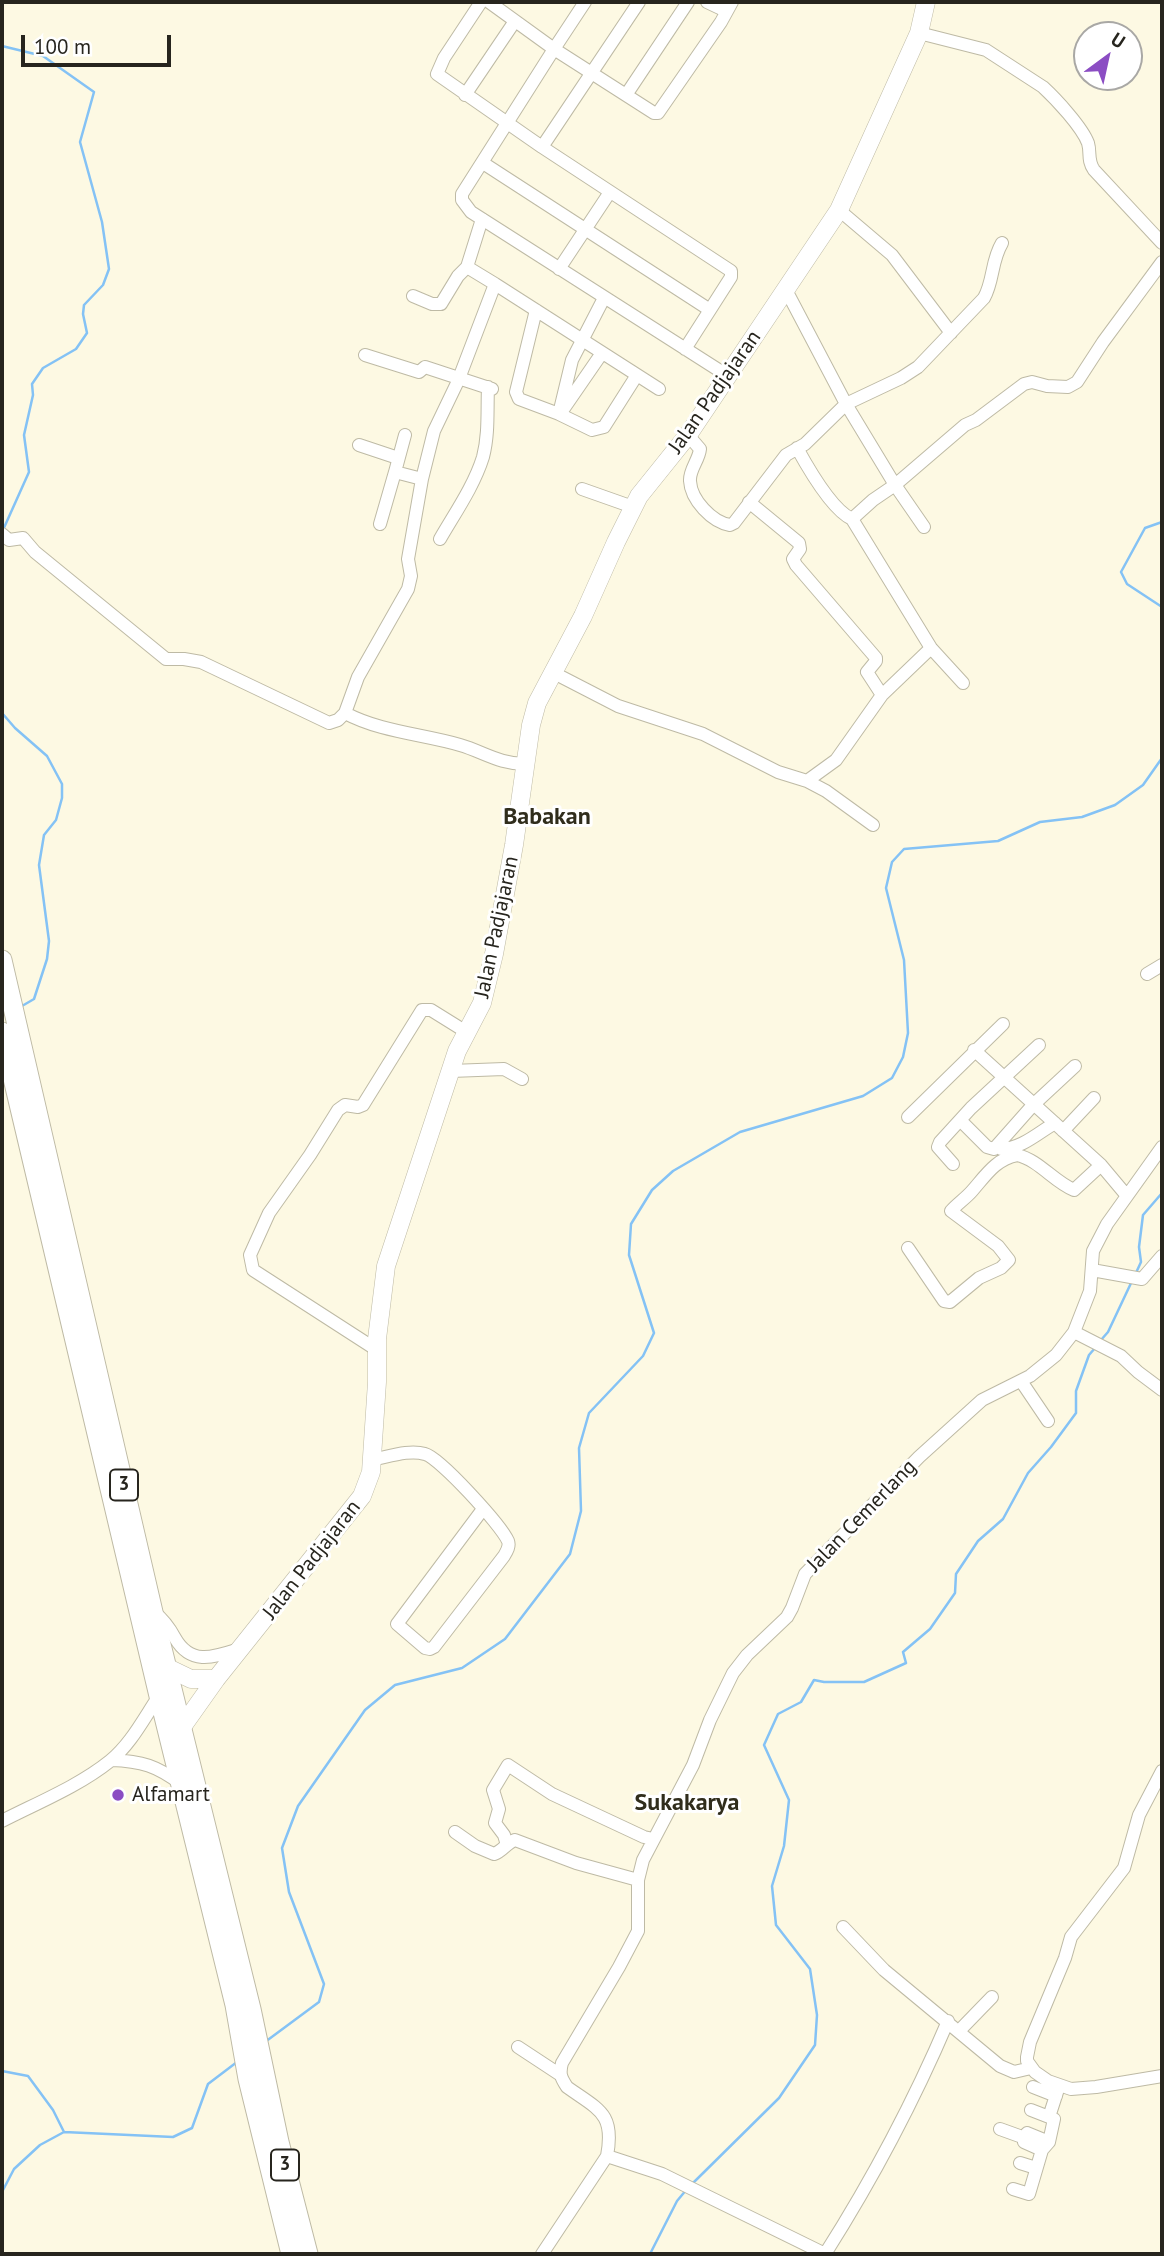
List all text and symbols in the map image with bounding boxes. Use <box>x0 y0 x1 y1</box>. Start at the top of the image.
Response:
scale bar <box>24 21 175 65</box>
north arrow <box>1073 21 1143 91</box>
text: U <box>1107 27 1130 53</box>
text: 100 m <box>34 33 91 60</box>
street label: Jalan Padjajaran <box>663 326 767 458</box>
district label: Babakan <box>503 803 591 831</box>
street label: Jalan Padjajaran <box>470 854 524 1000</box>
street label: Jalan Cemerlang <box>802 1455 922 1577</box>
road number: 3 <box>110 1470 138 1500</box>
street label: Jalan Padjajaran <box>258 1496 366 1624</box>
place label: Alfamart <box>132 1782 210 1808</box>
marker: Alfamart <box>110 1787 126 1803</box>
district label: Sukakarya <box>635 1789 739 1817</box>
road number: 3 <box>271 2150 299 2180</box>

